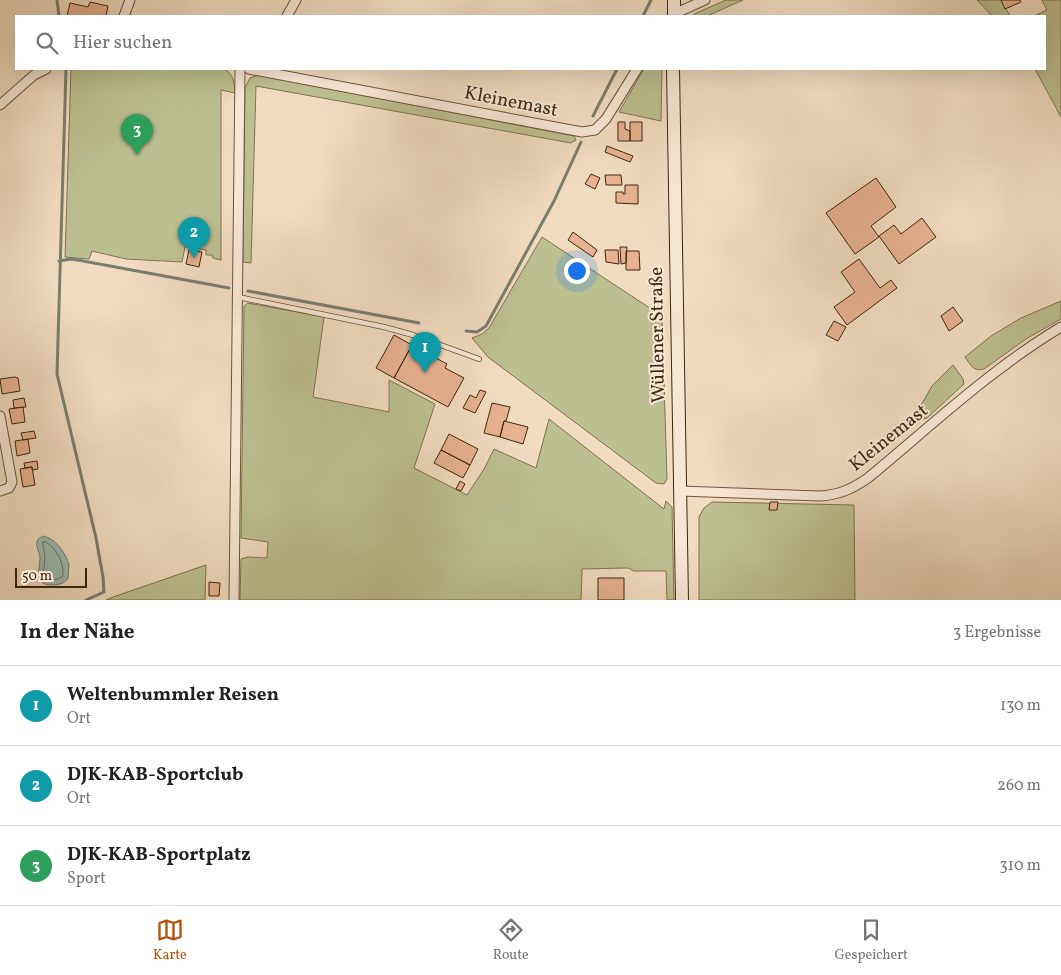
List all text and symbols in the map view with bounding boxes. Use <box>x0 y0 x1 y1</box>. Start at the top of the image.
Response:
search box <box>15 15 1046 70</box>
icon: search <box>33 29 61 57</box>
text: Hier suchen <box>73 30 172 56</box>
street label: Kleinemast <box>462 80 560 124</box>
pin: 3 <box>121 114 153 155</box>
pin: 2 <box>178 217 210 258</box>
your location <box>564 258 590 284</box>
street label: Wüllener Straße <box>644 267 672 403</box>
pin: 1 <box>409 332 441 373</box>
street label: Kleinemast <box>844 398 934 478</box>
scale bar <box>15 565 88 588</box>
text: 50 m <box>22 567 52 586</box>
text: In der Nähe <box>20 618 135 647</box>
text: 3 Ergebnisse <box>953 622 1041 644</box>
text: Weltenbummler Reisen <box>67 682 279 708</box>
text: 1 <box>33 695 39 717</box>
text: 130 m <box>1000 695 1041 717</box>
text: Ort <box>67 708 91 730</box>
text: DJK-KAB-Sportclub <box>67 762 243 788</box>
text: 2 <box>32 775 40 797</box>
text: 260 m <box>997 775 1041 797</box>
text: Ort <box>67 788 91 810</box>
text: DJK-KAB-Sportplatz <box>67 842 251 868</box>
text: 3 <box>32 855 40 877</box>
text: 310 m <box>1000 855 1041 877</box>
text: Sport <box>67 868 106 890</box>
tab: Karte <box>153 916 187 965</box>
tab: Route <box>493 916 529 965</box>
tab: Gespeichert <box>835 916 908 965</box>

